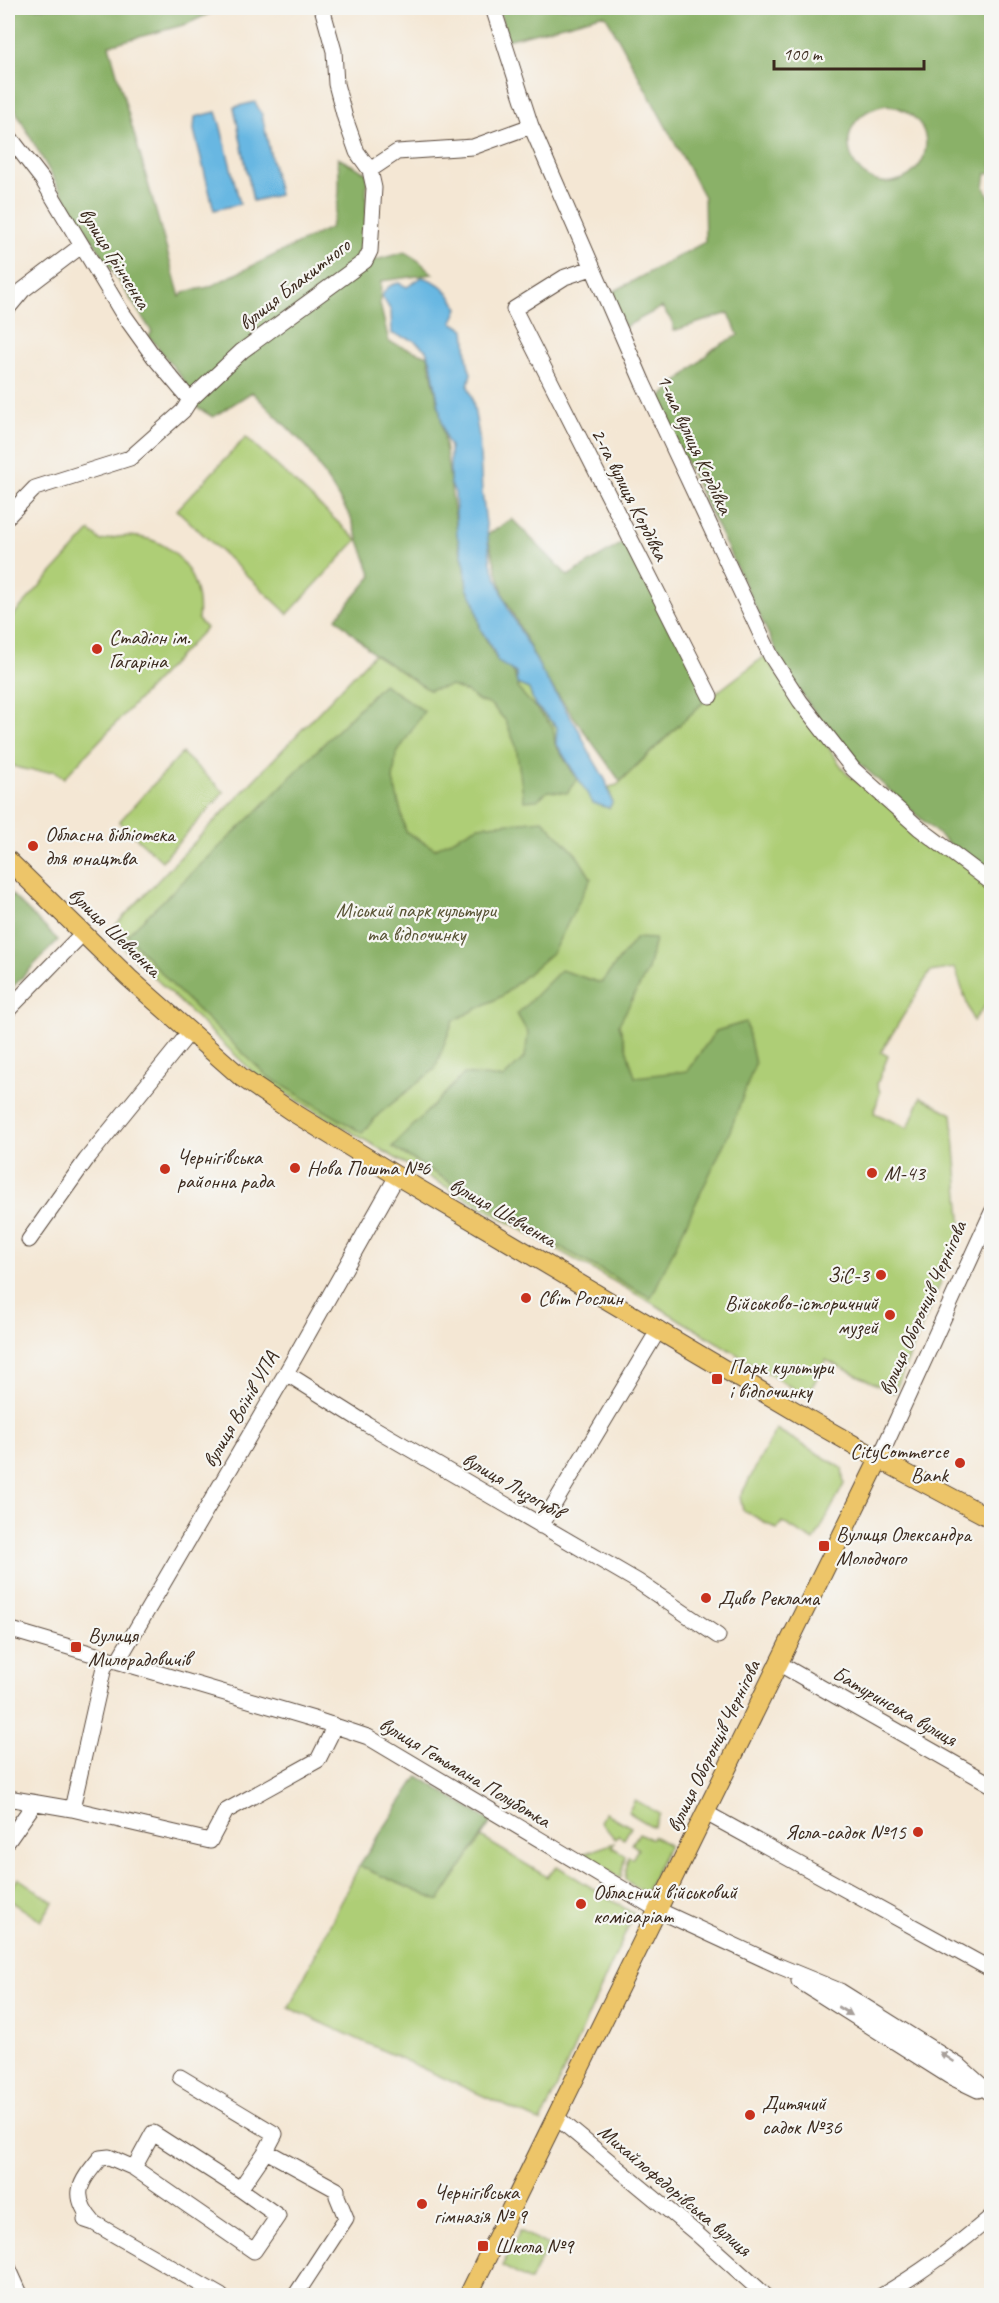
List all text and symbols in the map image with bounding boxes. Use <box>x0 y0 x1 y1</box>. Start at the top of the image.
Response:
scale bar <box>774 33 924 71</box>
text: 100 m <box>783 43 824 65</box>
street label: вулиця Грінченка <box>74 202 157 315</box>
street label: вулиця Блакитного <box>233 231 356 336</box>
street label: 1-ша вулиця Кордівка <box>651 370 740 520</box>
street label: 2-га вулиця Кордівка <box>585 423 675 566</box>
place label: Стадіон ім. Гагаріна <box>109 624 191 674</box>
marker: Стадіон ім. Гагаріна <box>90 642 104 656</box>
place label: Обласна бібліотека для юнацтва <box>45 821 177 871</box>
marker: Обласна бібліотека для юнацтва <box>26 839 40 853</box>
street label: вулиця Шевченка <box>63 881 168 984</box>
park label: Міський парк культури та відпочинку <box>336 897 497 947</box>
place label: Чернігівська районна рада <box>177 1144 276 1194</box>
place label: Нова Пошта №6 <box>307 1155 431 1181</box>
place label: М-43 <box>884 1160 926 1186</box>
marker: Нова Пошта №6 <box>288 1161 302 1175</box>
marker: Чернігівська районна рада <box>158 1162 172 1176</box>
marker: М-43 <box>865 1166 879 1180</box>
street label: вулиця Шевченка <box>445 1171 563 1254</box>
street label: вулиця Оборонців Чернігова <box>872 1216 973 1399</box>
place label: ЗіС-3 <box>827 1262 871 1288</box>
marker: ЗіС-3 <box>874 1268 888 1282</box>
place label: Світ Рослин <box>538 1285 624 1311</box>
place label: Військово-історичний музей <box>725 1290 879 1340</box>
marker: Світ Рослин <box>519 1291 533 1305</box>
marker: Військово-історичний музей <box>883 1308 897 1322</box>
street label: вулиця Воїнів УПА <box>196 1346 284 1472</box>
place label: Парк культури і відпочинку <box>729 1354 834 1404</box>
marker: Парк культури і відпочинку <box>710 1372 724 1386</box>
place label: CityCommerce Bank <box>850 1438 950 1488</box>
street label: вулиця Лизогубів <box>457 1446 572 1528</box>
marker: CityCommerce Bank <box>953 1456 967 1470</box>
place label: Вулиця Олександра Молодчого <box>836 1521 973 1571</box>
marker: Вулиця Олександра Молодчого <box>817 1539 831 1553</box>
place label: Диво Реклама <box>718 1585 821 1611</box>
marker: Диво Реклама <box>699 1591 713 1605</box>
place label: Вулиця Милорадовичів <box>88 1622 195 1672</box>
marker: Вулиця Милорадовичів <box>69 1640 83 1654</box>
street label: вулиця Оборонців Чернігова <box>660 1655 767 1836</box>
street label: Батуринська вулиця <box>828 1660 963 1753</box>
street label: вулиця Гетьмана Полуботка <box>375 1711 557 1834</box>
place label: Ясла-садок №15 <box>785 1819 908 1845</box>
marker: Ясла-садок №15 <box>911 1825 925 1839</box>
place label: Обласний військовий комісаріат <box>593 1879 738 1929</box>
marker: Обласний військовий комісаріат <box>574 1897 588 1911</box>
one-way arrow <box>837 2006 853 2017</box>
one-way arrow <box>939 2051 955 2063</box>
place label: Дитячий садок №36 <box>762 2090 842 2140</box>
marker: Дитячий садок №36 <box>743 2108 757 2122</box>
street label: Михайлофедорівська вулиця <box>593 2118 758 2263</box>
place label: Чернігівська гімназія № 9 <box>434 2179 528 2229</box>
marker: Чернігівська гімназія № 9 <box>415 2197 429 2211</box>
place label: Школа №9 <box>495 2233 575 2259</box>
marker: Школа №9 <box>476 2239 490 2253</box>

